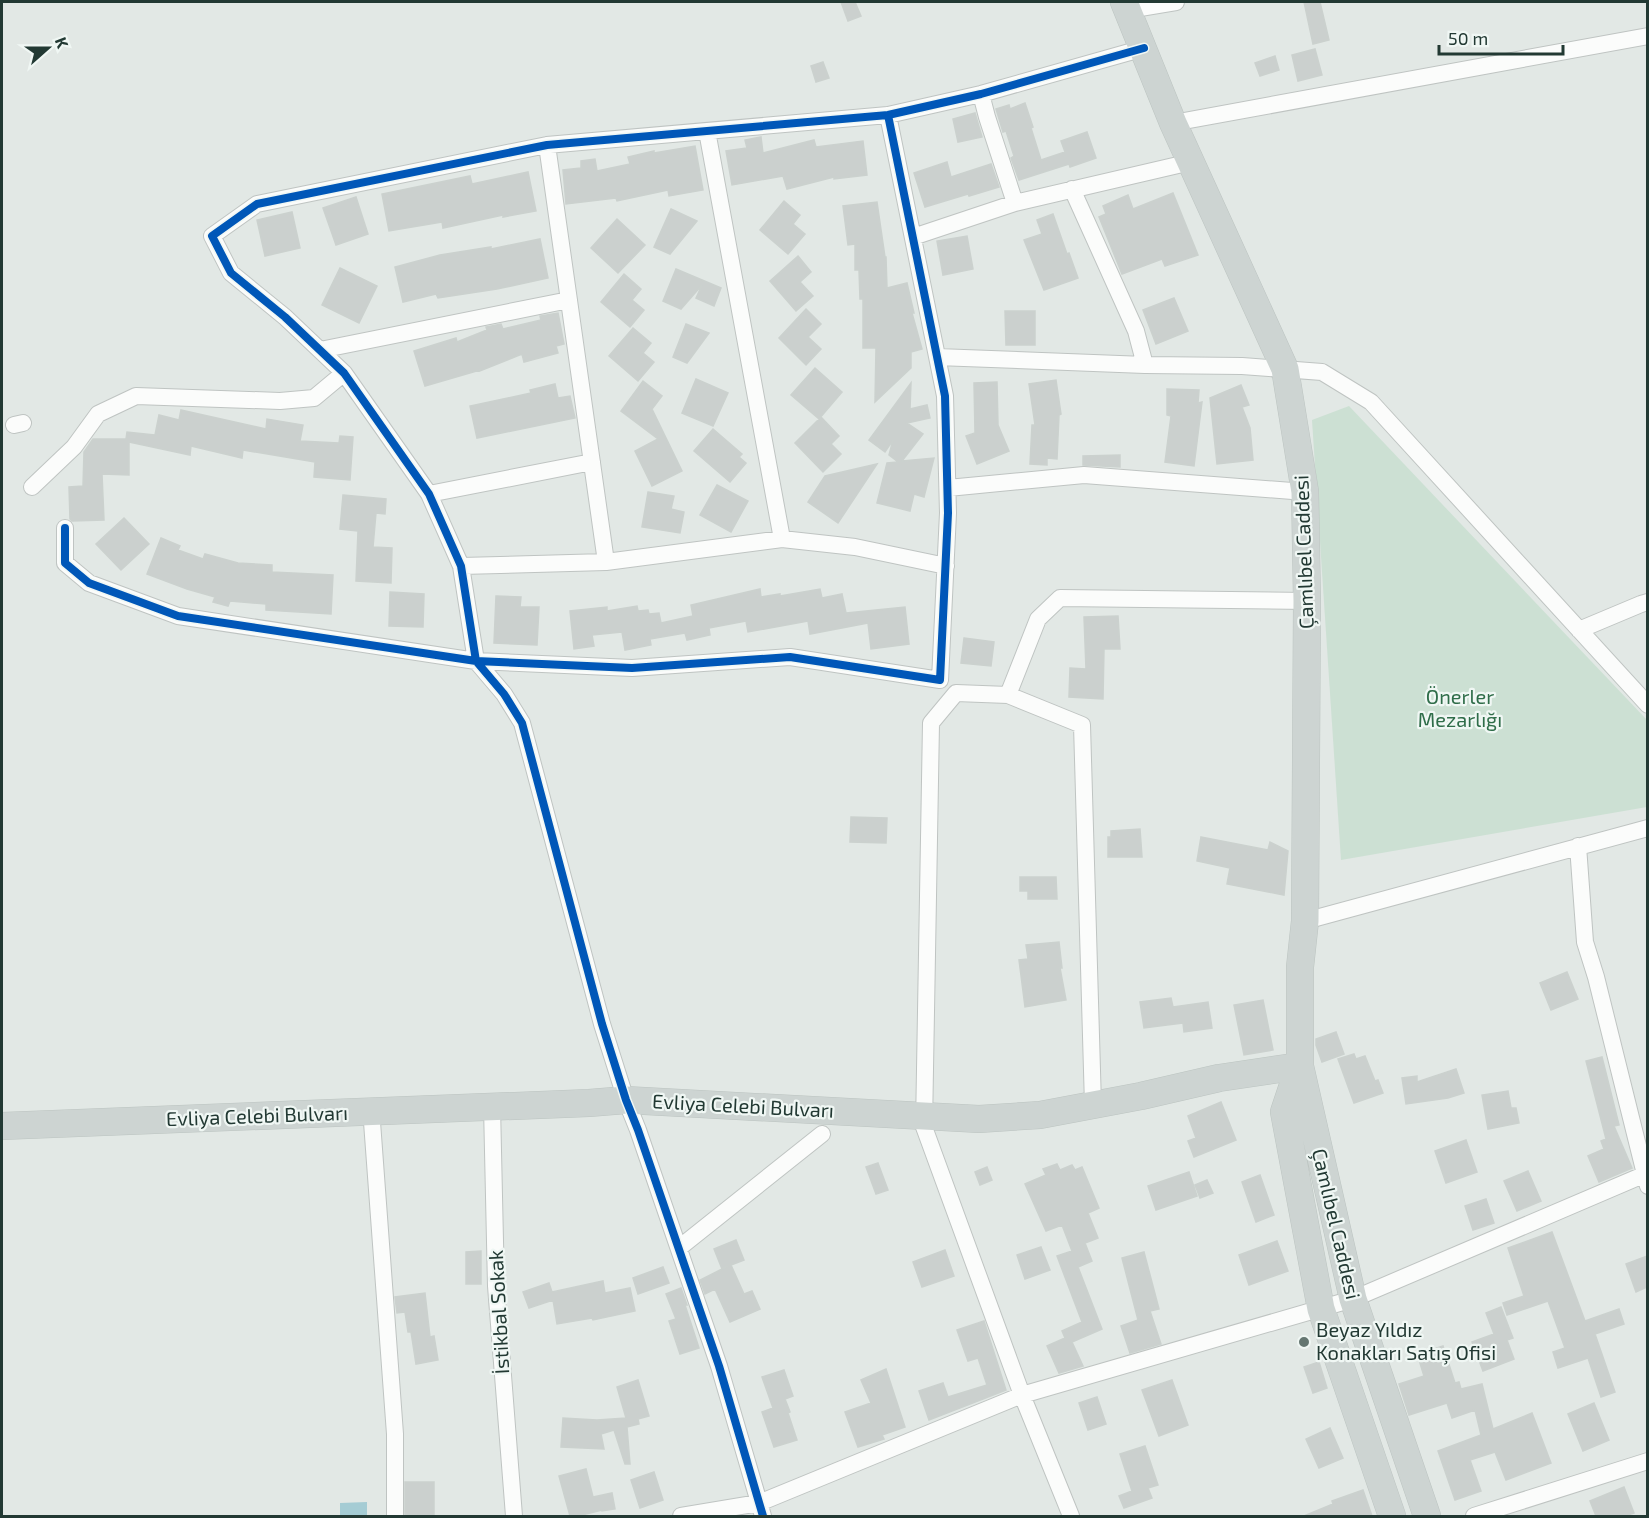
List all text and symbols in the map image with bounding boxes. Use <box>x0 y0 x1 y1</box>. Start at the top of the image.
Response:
north arrow <box>18 18 78 78</box>
scale bar <box>1439 18 1564 56</box>
text: 50 m <box>1448 27 1488 49</box>
text: K <box>52 34 73 51</box>
street label: Çamlıbel Caddesi <box>1288 475 1319 629</box>
park label: Önerler Mezarlığı <box>1418 684 1502 731</box>
street label: Evliya Celebi Bulvarı <box>652 1088 835 1122</box>
street label: Evliya Celebi Bulvarı <box>166 1100 348 1130</box>
street label: Çamlıbel Caddesi <box>1307 1146 1366 1302</box>
street label: İstikbal Sokak <box>483 1249 513 1375</box>
place label: Beyaz Yıldız Konakları Satış Ofisi <box>1316 1317 1496 1365</box>
marker: Beyaz Yıldız Konakları Satış Ofisi <box>1297 1335 1311 1349</box>

